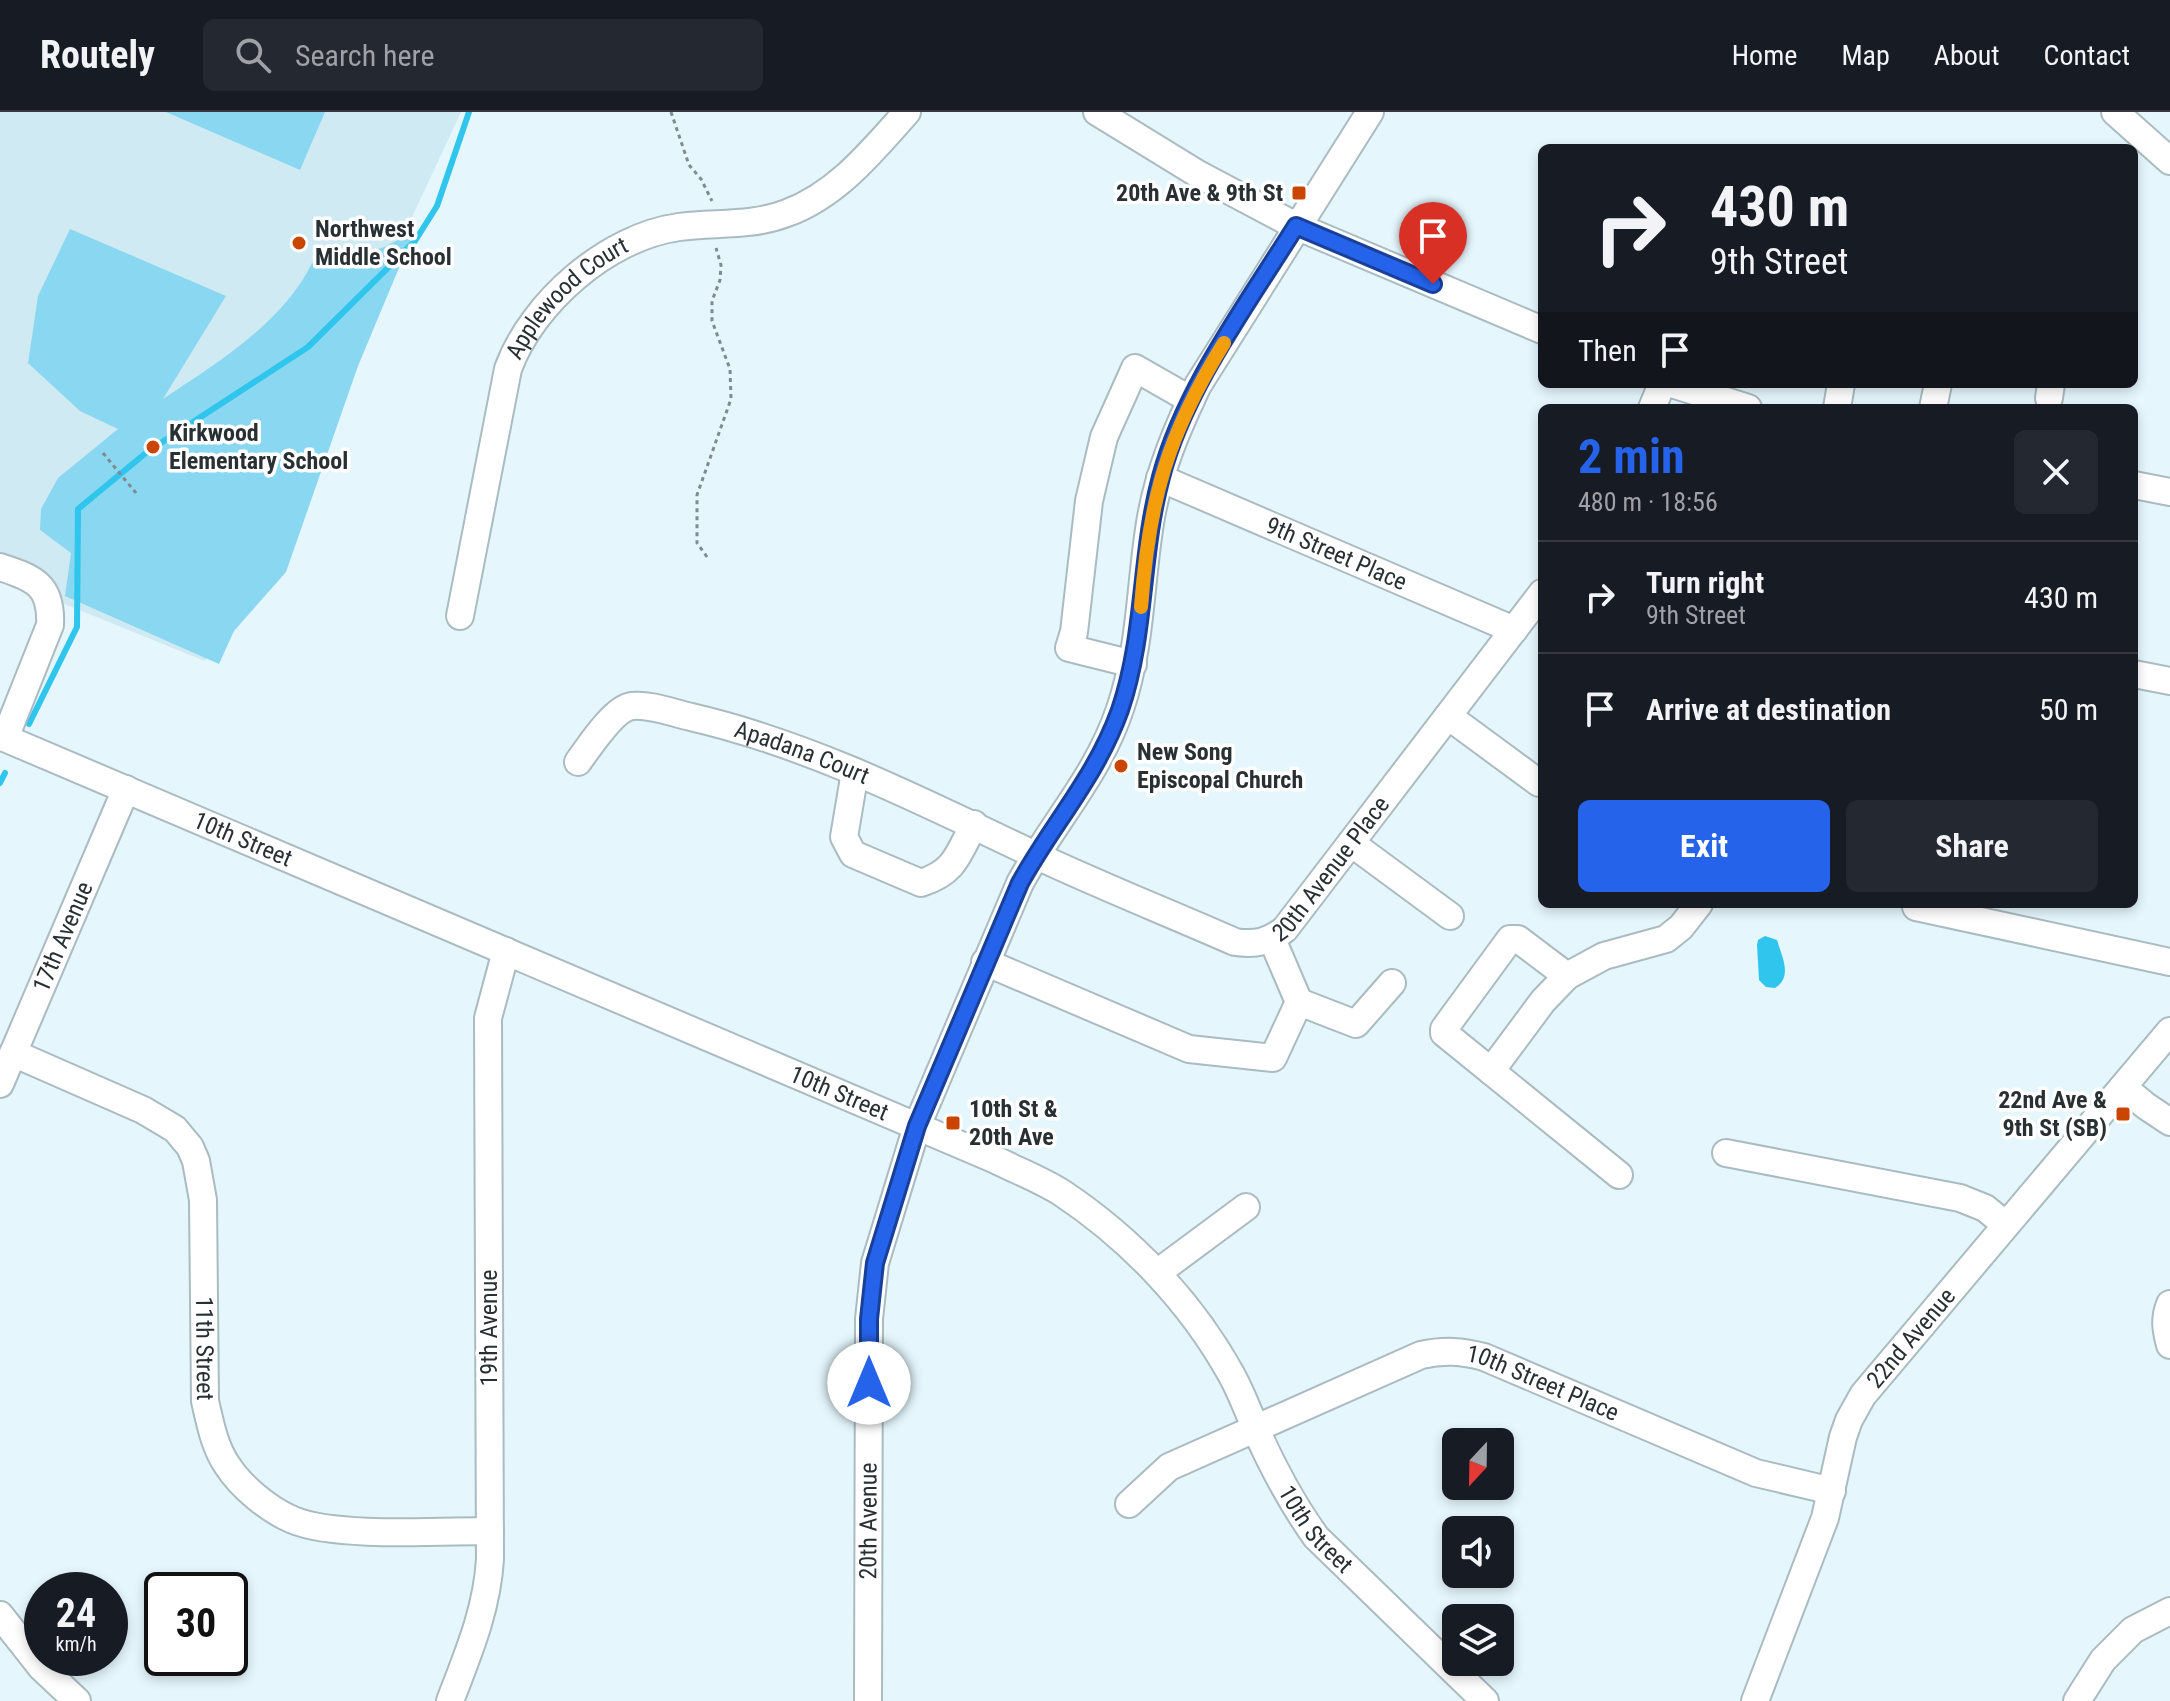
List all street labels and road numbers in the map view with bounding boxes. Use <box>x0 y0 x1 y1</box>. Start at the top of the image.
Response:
street label: Applewood Court <box>500 231 633 364</box>
street label: 9th Street Place <box>1262 511 1411 596</box>
street label: Apadana Court <box>731 715 873 790</box>
street label: 20th Avenue Place <box>1267 791 1395 948</box>
street label: 10th Street <box>189 806 296 873</box>
street label: 17th Avenue <box>27 878 99 996</box>
street label: 10th Street <box>786 1060 893 1127</box>
street label: 19th Avenue <box>475 1270 503 1387</box>
street label: 22nd Avenue <box>1861 1283 1961 1394</box>
street label: 11th Street <box>190 1296 219 1401</box>
street label: 10th Street Place <box>1464 1339 1623 1427</box>
street label: 20th Avenue <box>854 1462 883 1580</box>
street label: 10th Street <box>1273 1481 1359 1579</box>

